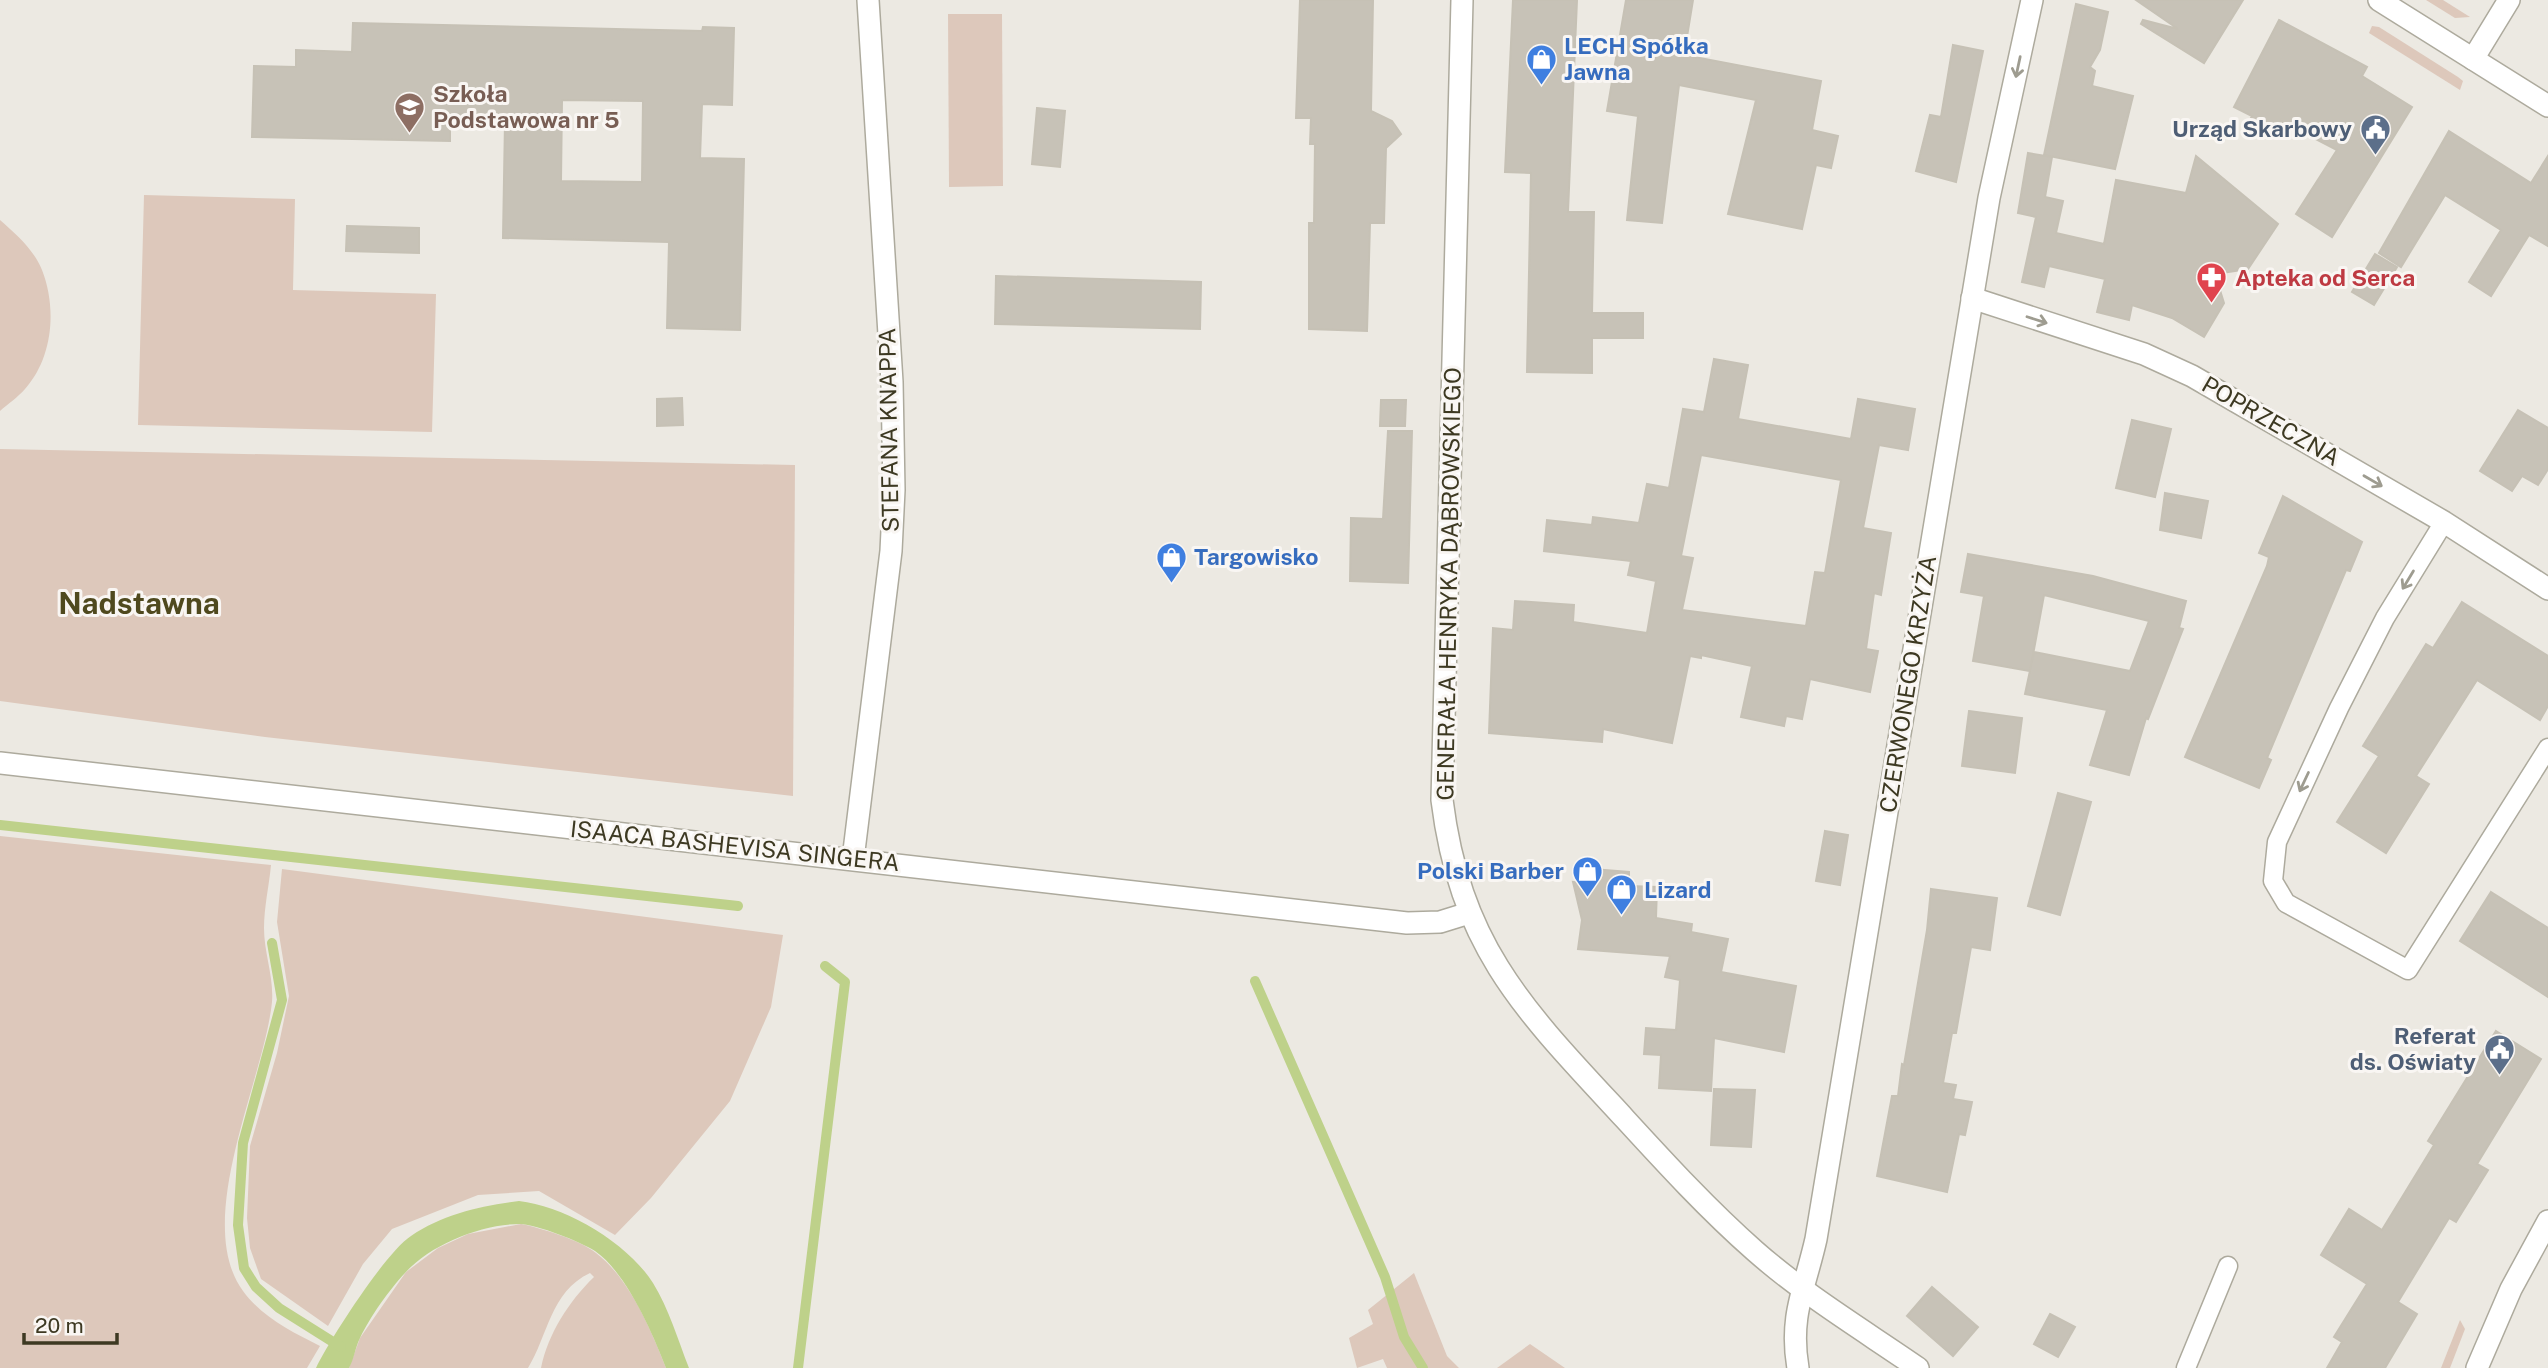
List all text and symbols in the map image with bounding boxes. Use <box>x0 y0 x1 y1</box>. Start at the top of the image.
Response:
place label: LECH Spółka Jawna <box>1564 32 1709 85</box>
shop icon: LECH Spółka Jawna <box>1524 42 1558 86</box>
one-way arrow <box>2010 55 2024 78</box>
place label: Szkoła Podstawowa nr 5 <box>433 80 620 133</box>
school or university icon: Szkoła Podstawowa nr 5 <box>393 90 427 134</box>
public building icon: Urząd Skarbowy <box>2358 112 2392 156</box>
place label: Urząd Skarbowy <box>2172 115 2352 142</box>
pharmacy icon: Apteka od Serca <box>2195 261 2229 305</box>
place label: Apteka od Serca <box>2235 264 2415 291</box>
one-way arrow <box>2026 314 2048 327</box>
street label: STEFANA KNAPPA <box>873 328 904 532</box>
street label: GENERAŁA HENRYKA DĄBROWSKIEGO <box>1431 367 1466 801</box>
street label: POPRZECZNA <box>2198 370 2345 471</box>
one-way arrow <box>2363 474 2383 488</box>
shop icon: Targowisko <box>1154 540 1188 584</box>
place label: Targowisko <box>1194 543 1319 570</box>
street label: CZERWONEGO KRZYŻA <box>1874 553 1941 814</box>
one-way arrow <box>2401 569 2415 589</box>
district label: Nadstawna <box>58 585 220 621</box>
one-way arrow <box>2297 771 2311 792</box>
street label: ISAACA BASHEVISA SINGERA <box>569 815 901 876</box>
shop icon: Polski Barber <box>1570 854 1604 898</box>
place label: Polski Barber <box>1417 857 1564 884</box>
shop icon: Lizard <box>1604 873 1638 917</box>
place label: Lizard <box>1644 876 1712 903</box>
place label: Referat ds. Oświaty <box>2350 1022 2476 1075</box>
public building icon: Referat ds. Oświaty <box>2482 1032 2516 1076</box>
scale bar <box>24 1302 117 1346</box>
text: 20 m <box>35 1313 84 1338</box>

